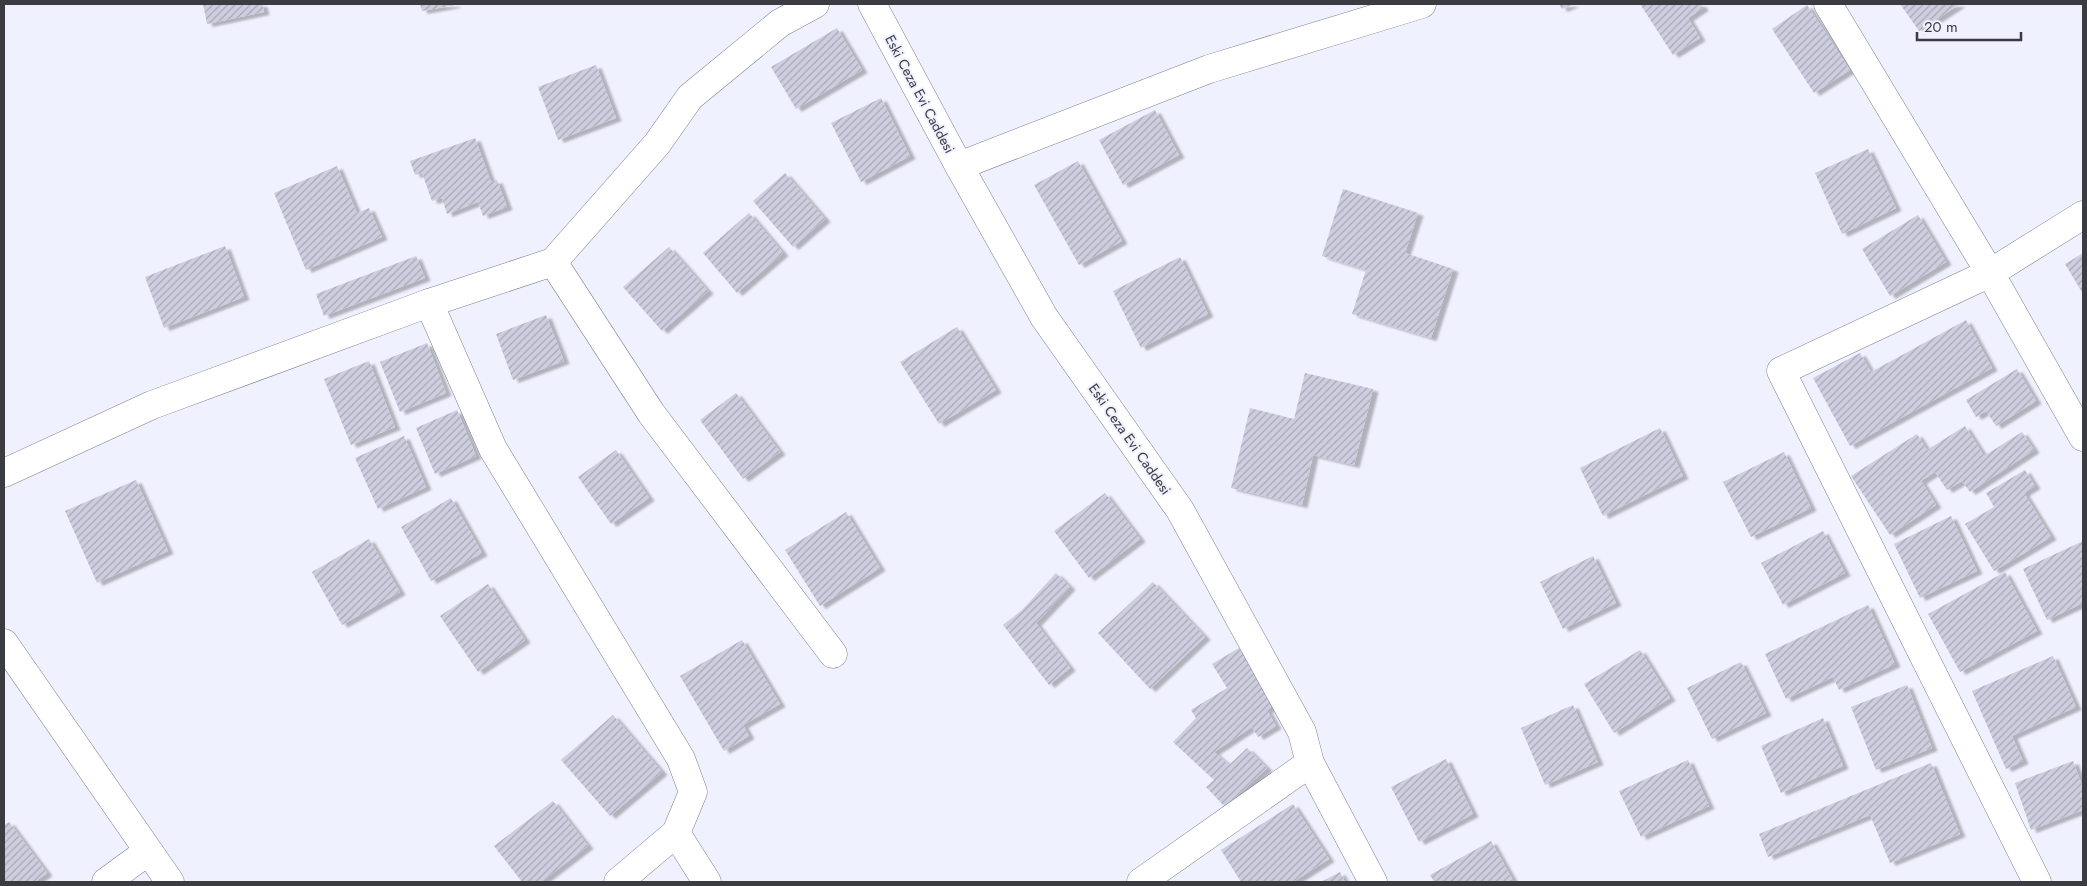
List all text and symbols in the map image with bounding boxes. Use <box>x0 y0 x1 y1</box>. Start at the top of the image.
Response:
scale bar <box>1917 10 2021 42</box>
text: 20 m <box>1924 16 1958 38</box>
street label: Eski Ceza Evi Caddesi <box>880 31 960 157</box>
street label: Eski Ceza Evi Caddesi <box>1084 379 1176 499</box>

